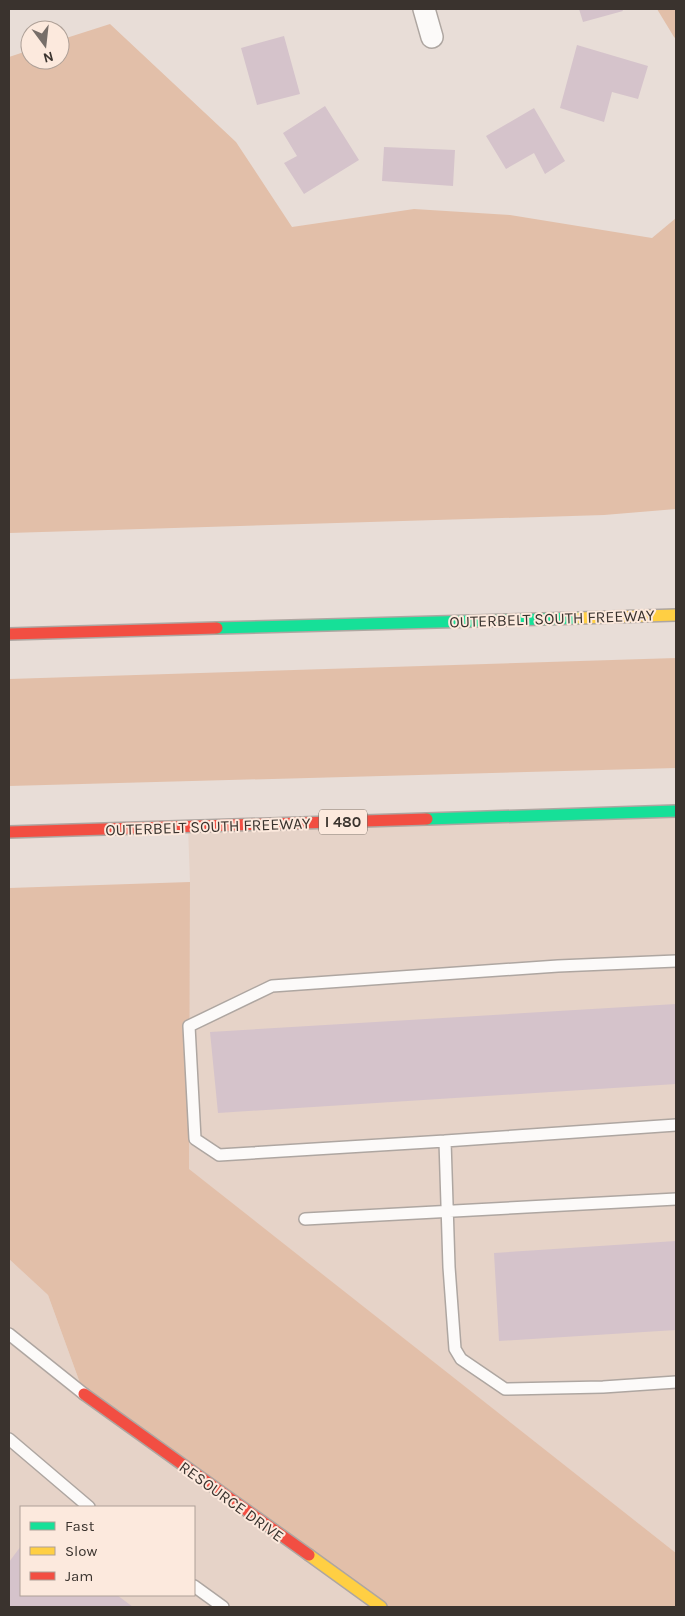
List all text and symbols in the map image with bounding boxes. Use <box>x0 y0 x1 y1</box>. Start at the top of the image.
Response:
north arrow <box>20 20 70 70</box>
text: N <box>41 48 55 67</box>
street label: OUTERBELT SOUTH FREEWAY <box>449 605 655 632</box>
road number: I 480 <box>319 810 367 834</box>
street label: OUTERBELT SOUTH FREEWAY <box>105 813 311 840</box>
street label: RESOURCE DRIVE <box>176 1457 288 1546</box>
legend <box>20 1506 195 1596</box>
text: Fast <box>65 1517 95 1535</box>
text: Slow <box>65 1542 97 1560</box>
text: Jam <box>65 1567 93 1585</box>

